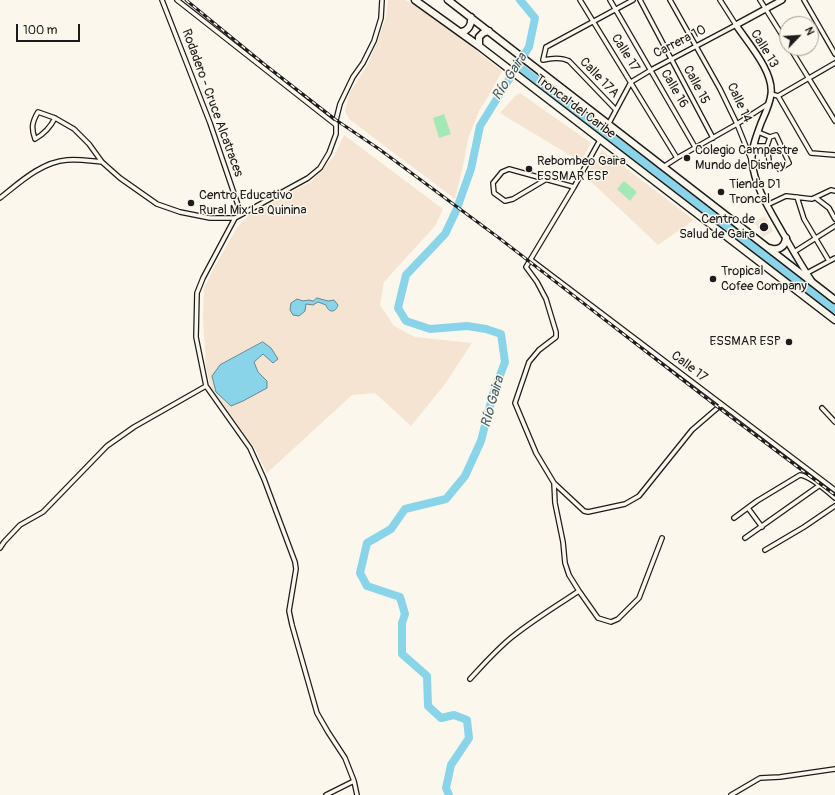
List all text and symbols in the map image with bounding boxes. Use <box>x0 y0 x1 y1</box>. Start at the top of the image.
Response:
scale bar <box>18 16 82 42</box>
north arrow <box>779 16 819 56</box>
street label: Carrera 10 <box>651 22 709 62</box>
text: 100 m <box>23 23 57 38</box>
text: N <box>802 25 817 37</box>
street label: Rodadero - Cruce Alcatraces <box>178 27 246 179</box>
street label: Calle 13 <box>747 27 781 71</box>
street label: Calle 17 <box>607 31 643 75</box>
water label: Río Gaira <box>489 50 531 104</box>
street label: Calle 17A <box>576 55 622 101</box>
street label: Calle 15 <box>679 63 713 107</box>
street label: Calle 16 <box>657 67 691 111</box>
street label: Troncal del Caribe <box>532 72 618 142</box>
street label: Calle 14 <box>723 81 755 125</box>
place label: Colegio Campestre Mundo de Disney <box>695 143 798 174</box>
marker: Colegio Campestre Mundo de Disney <box>682 153 692 163</box>
place label: Rebombeo Gaira ESSMAR ESP <box>537 154 626 185</box>
marker: Rebombeo Gaira ESSMAR ESP <box>524 164 534 174</box>
place label: Tienda D1 Troncal <box>729 177 781 208</box>
marker: Tienda D1 Troncal <box>716 187 726 197</box>
place label: Centro Educativo Rural Mix La Quinina <box>199 188 306 219</box>
marker: Centro Educativo Rural Mix La Quinina <box>186 198 196 208</box>
place label: Centro de Salud de Gaira <box>679 212 755 243</box>
marker: Centro de Salud de Gaira <box>758 221 770 233</box>
place label: Tropical Cofee Company <box>721 264 807 295</box>
marker: Tropical Cofee Company <box>708 274 718 284</box>
place label: ESSMAR ESP <box>709 334 781 350</box>
marker: ESSMAR ESP <box>784 337 794 347</box>
street label: Calle 17 <box>668 348 710 386</box>
water label: Río Gaira <box>478 375 508 429</box>

